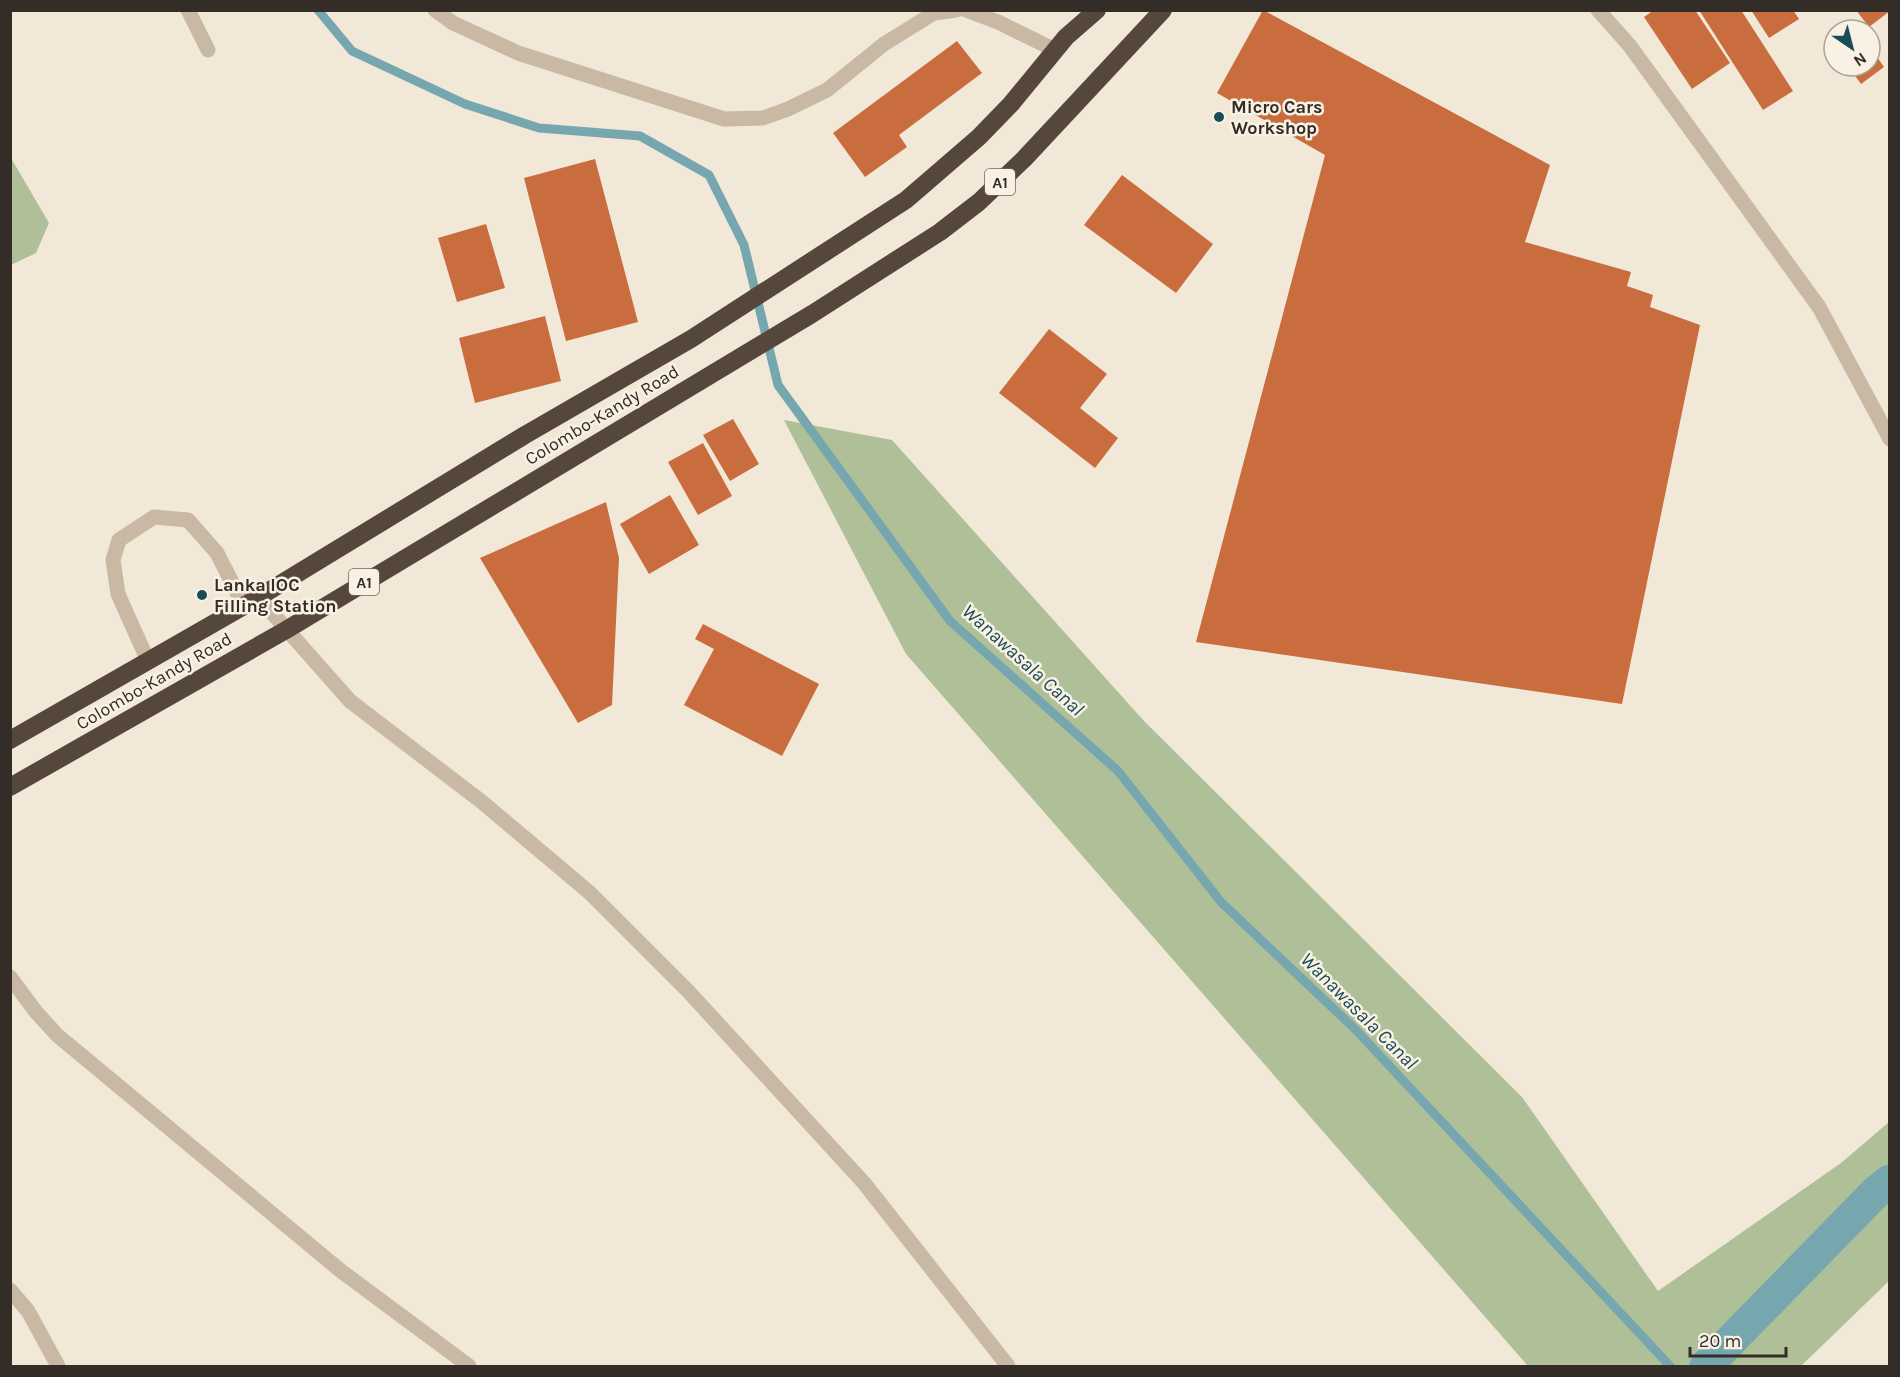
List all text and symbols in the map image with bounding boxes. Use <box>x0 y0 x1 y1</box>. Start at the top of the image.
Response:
north arrow <box>1822 18 1882 78</box>
text: N <box>1850 49 1870 71</box>
place label: Micro Cars Workshop <box>1231 96 1322 139</box>
marker: Micro Cars Workshop <box>1212 110 1226 124</box>
road number: A1 <box>985 169 1015 195</box>
street label: Colombo-Kandy Road <box>521 360 683 470</box>
road number: A1 <box>349 569 379 595</box>
place label: Lanka IOC Filling Station <box>214 574 336 617</box>
marker: Lanka IOC Filling Station <box>195 588 209 602</box>
water label: Wanawasala Canal <box>957 599 1089 721</box>
street label: Colombo-Kandy Road <box>72 628 236 734</box>
water label: Wanawasala Canal <box>1296 948 1422 1074</box>
scale bar <box>1690 1320 1786 1358</box>
text: 20 m <box>1699 1330 1741 1352</box>

